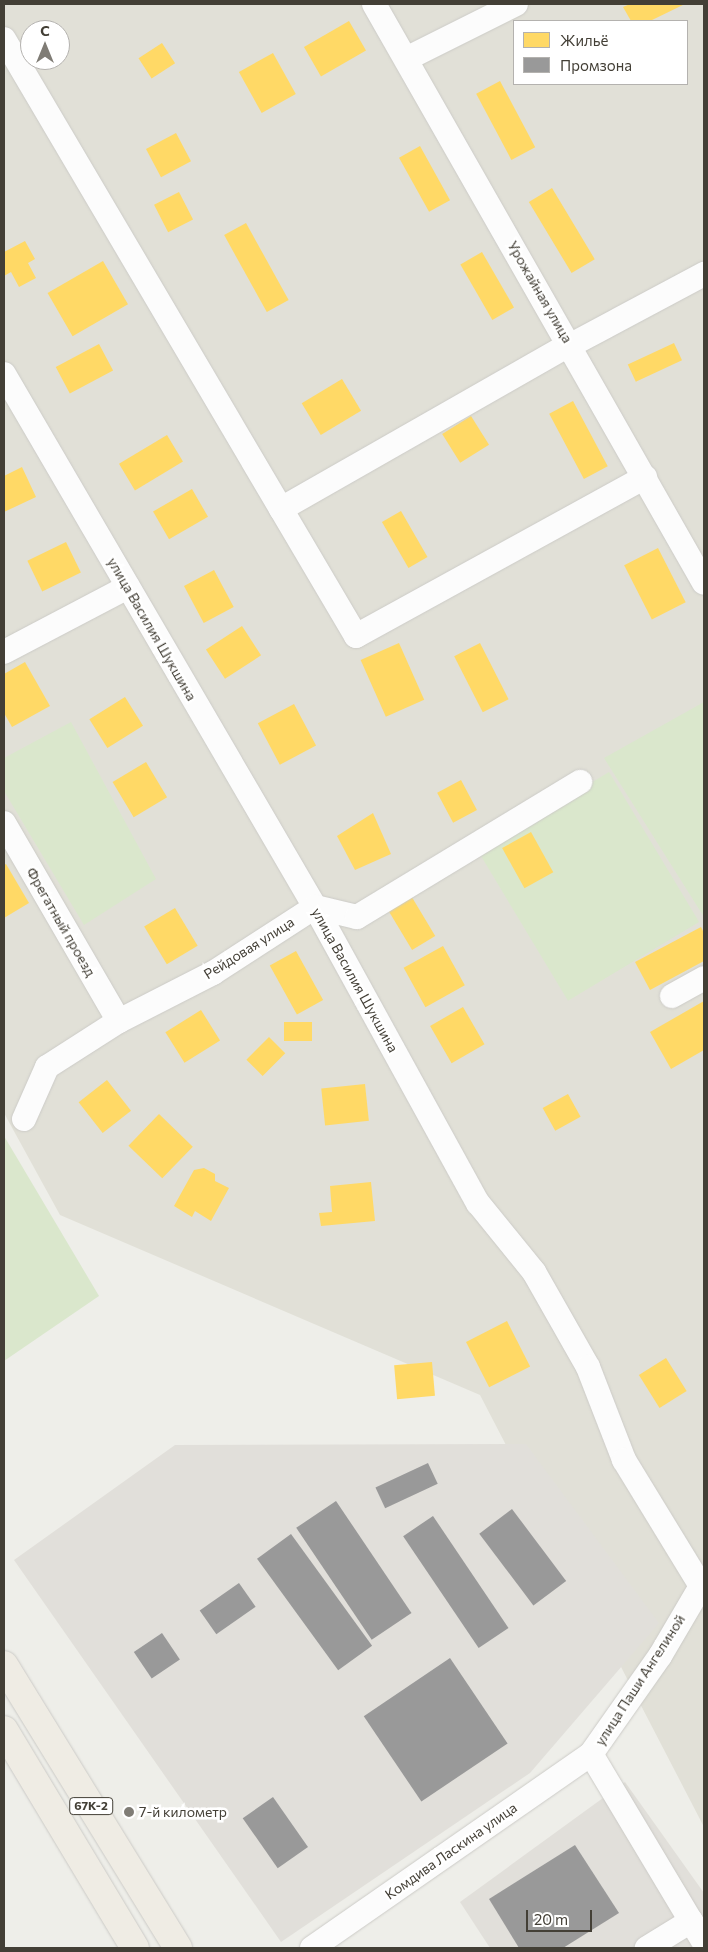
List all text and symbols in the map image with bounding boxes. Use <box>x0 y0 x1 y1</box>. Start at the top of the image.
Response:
north arrow <box>20 20 70 70</box>
legend <box>513 20 688 85</box>
text: С <box>40 22 50 39</box>
text: Жильё <box>560 31 608 49</box>
text: Промзона <box>560 56 632 74</box>
street label: Урожайная улица <box>504 238 576 346</box>
street label: улица Василия Шукшина <box>104 554 200 704</box>
street label: Фрегатный проезд <box>23 864 99 980</box>
street label: улица Василия Шукшина <box>308 905 402 1055</box>
street label: Рейдовая улица <box>201 913 297 983</box>
street label: улица Паши Ангелиной <box>591 1611 689 1749</box>
road number: 67К-2 <box>68 1796 114 1815</box>
street label: Комдива Ласкина улица <box>382 1799 520 1903</box>
place label: 7-й километр <box>139 1804 227 1820</box>
marker: 7-й километр <box>123 1806 135 1818</box>
scale bar <box>528 1900 594 1932</box>
text: 20 m <box>534 1910 568 1928</box>

